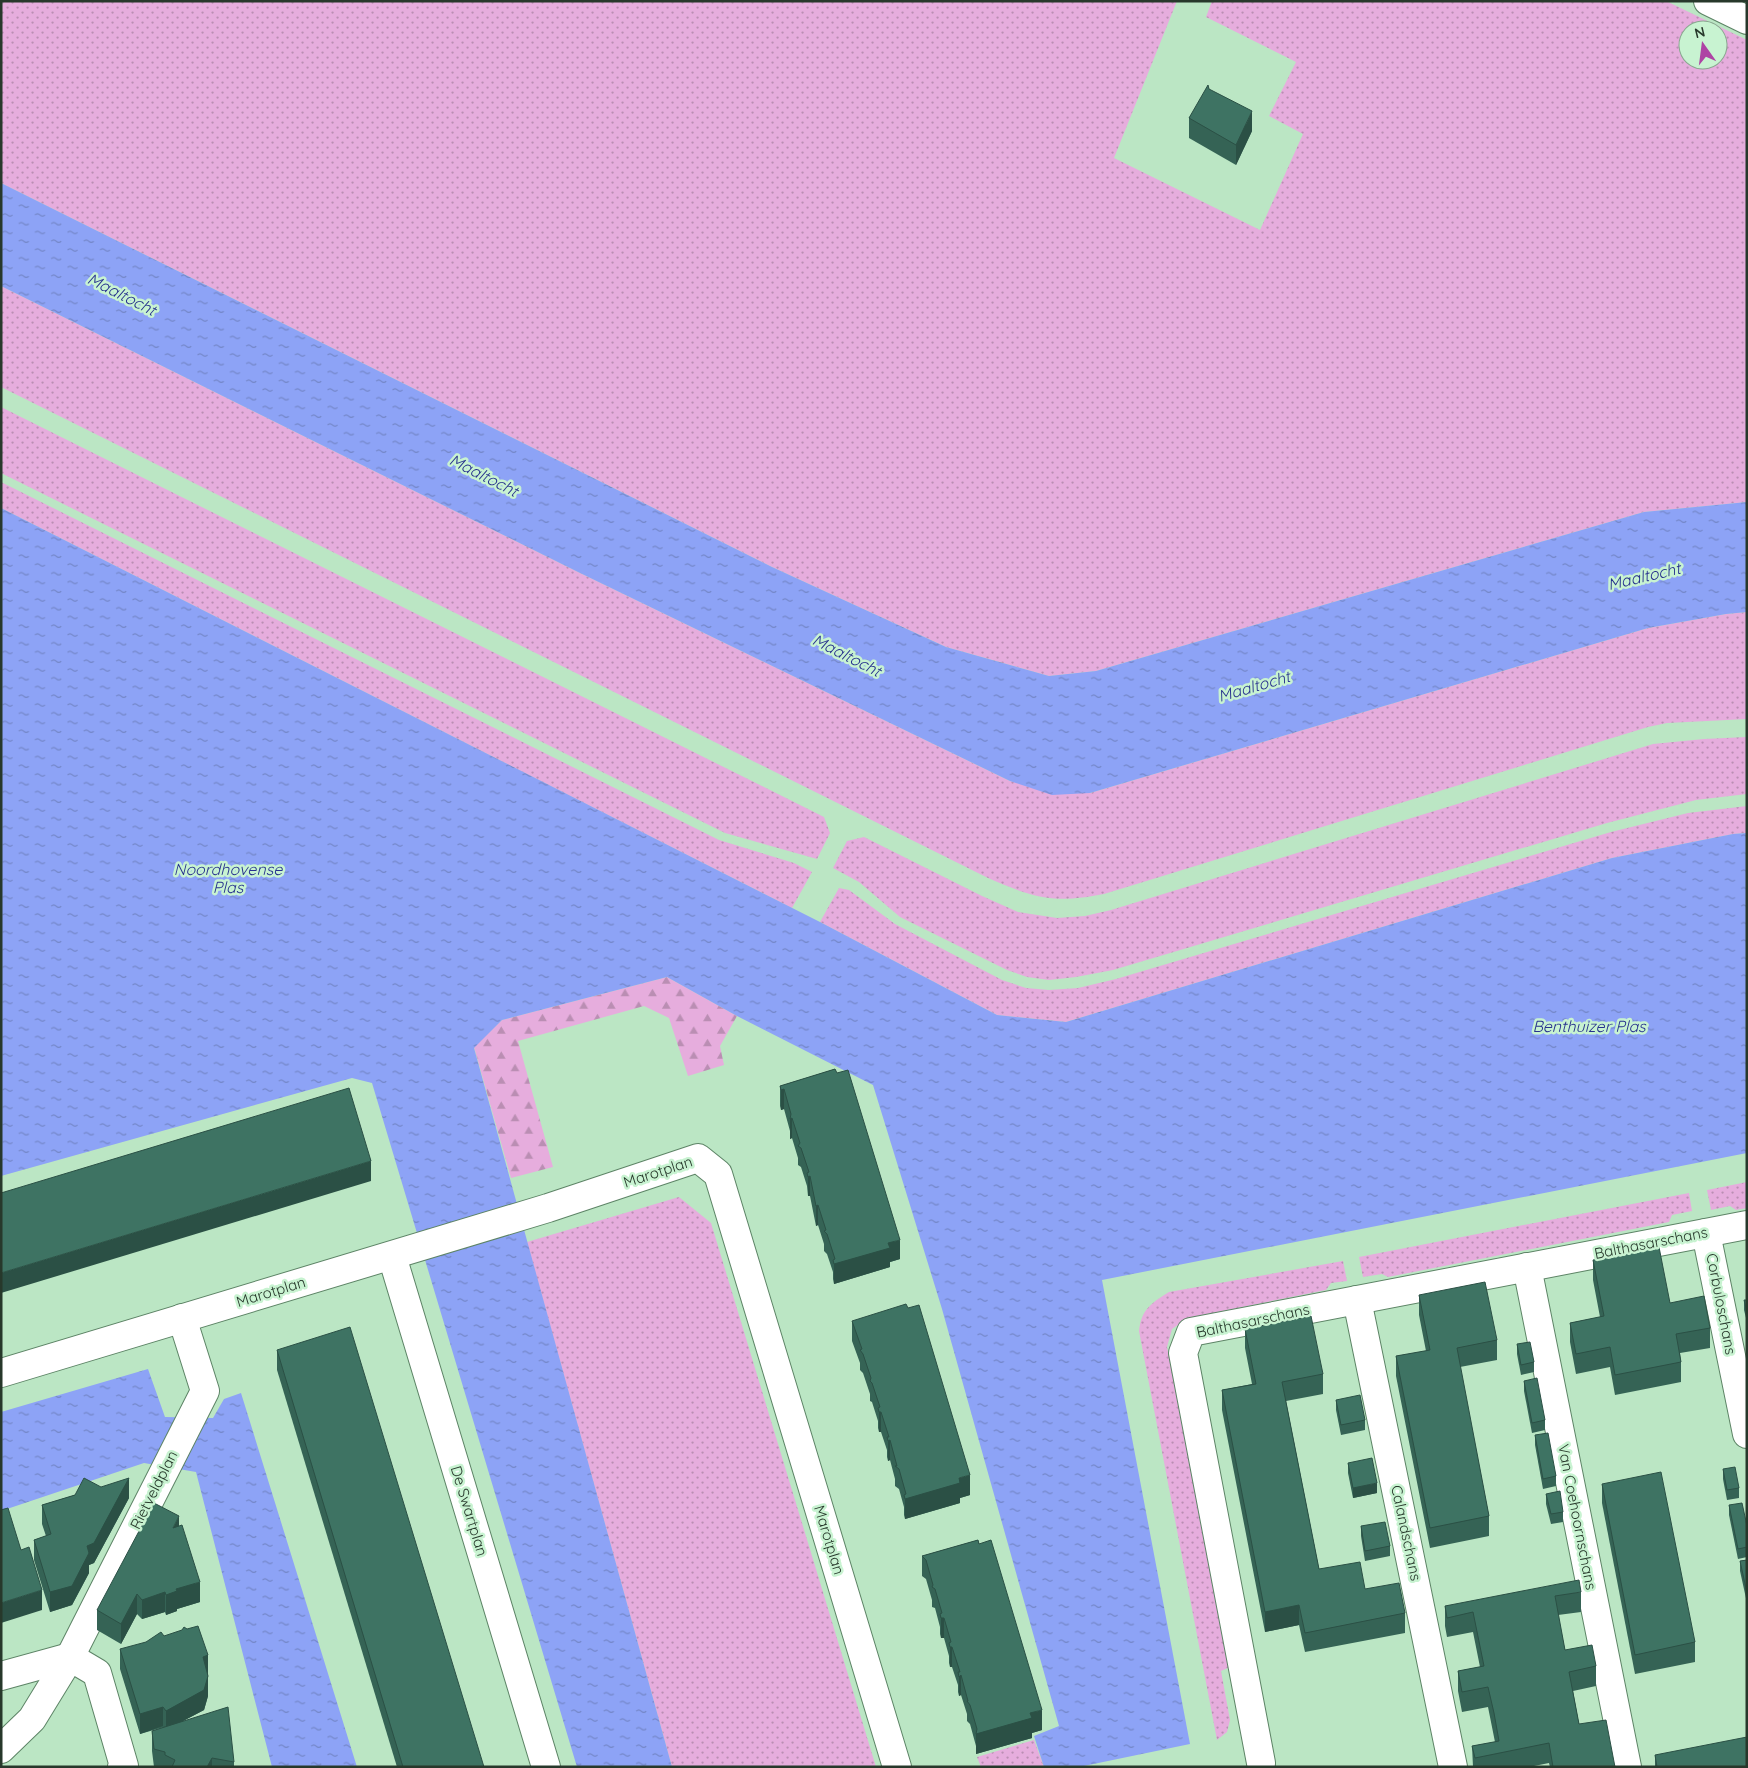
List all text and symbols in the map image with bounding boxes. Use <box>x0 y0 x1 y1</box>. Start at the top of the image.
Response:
north arrow <box>1678 20 1728 70</box>
text: N <box>1693 22 1707 42</box>
water label: Maaltocht <box>84 268 161 320</box>
water label: Maaltocht <box>446 449 523 501</box>
water label: Maaltocht <box>1606 558 1684 594</box>
water label: Maaltocht <box>809 629 886 681</box>
water label: Maaltocht <box>1216 666 1294 706</box>
water label: Noordhovense Plas <box>174 859 283 897</box>
water label: Benthuizer Plas <box>1532 1016 1647 1036</box>
street label: Marotplan <box>621 1151 695 1192</box>
street label: Balthasarschans <box>1593 1222 1709 1263</box>
street label: Corbuloschans <box>1702 1252 1741 1356</box>
street label: Marotplan <box>234 1272 308 1311</box>
street label: Balthasarschans <box>1195 1299 1311 1342</box>
street label: Van Coehoornschans <box>1554 1442 1601 1591</box>
street label: Rietveldplan <box>126 1447 182 1532</box>
street label: De Swartplan <box>447 1463 492 1558</box>
street label: Calandschans <box>1387 1483 1426 1582</box>
street label: Marotplan <box>810 1503 849 1577</box>

